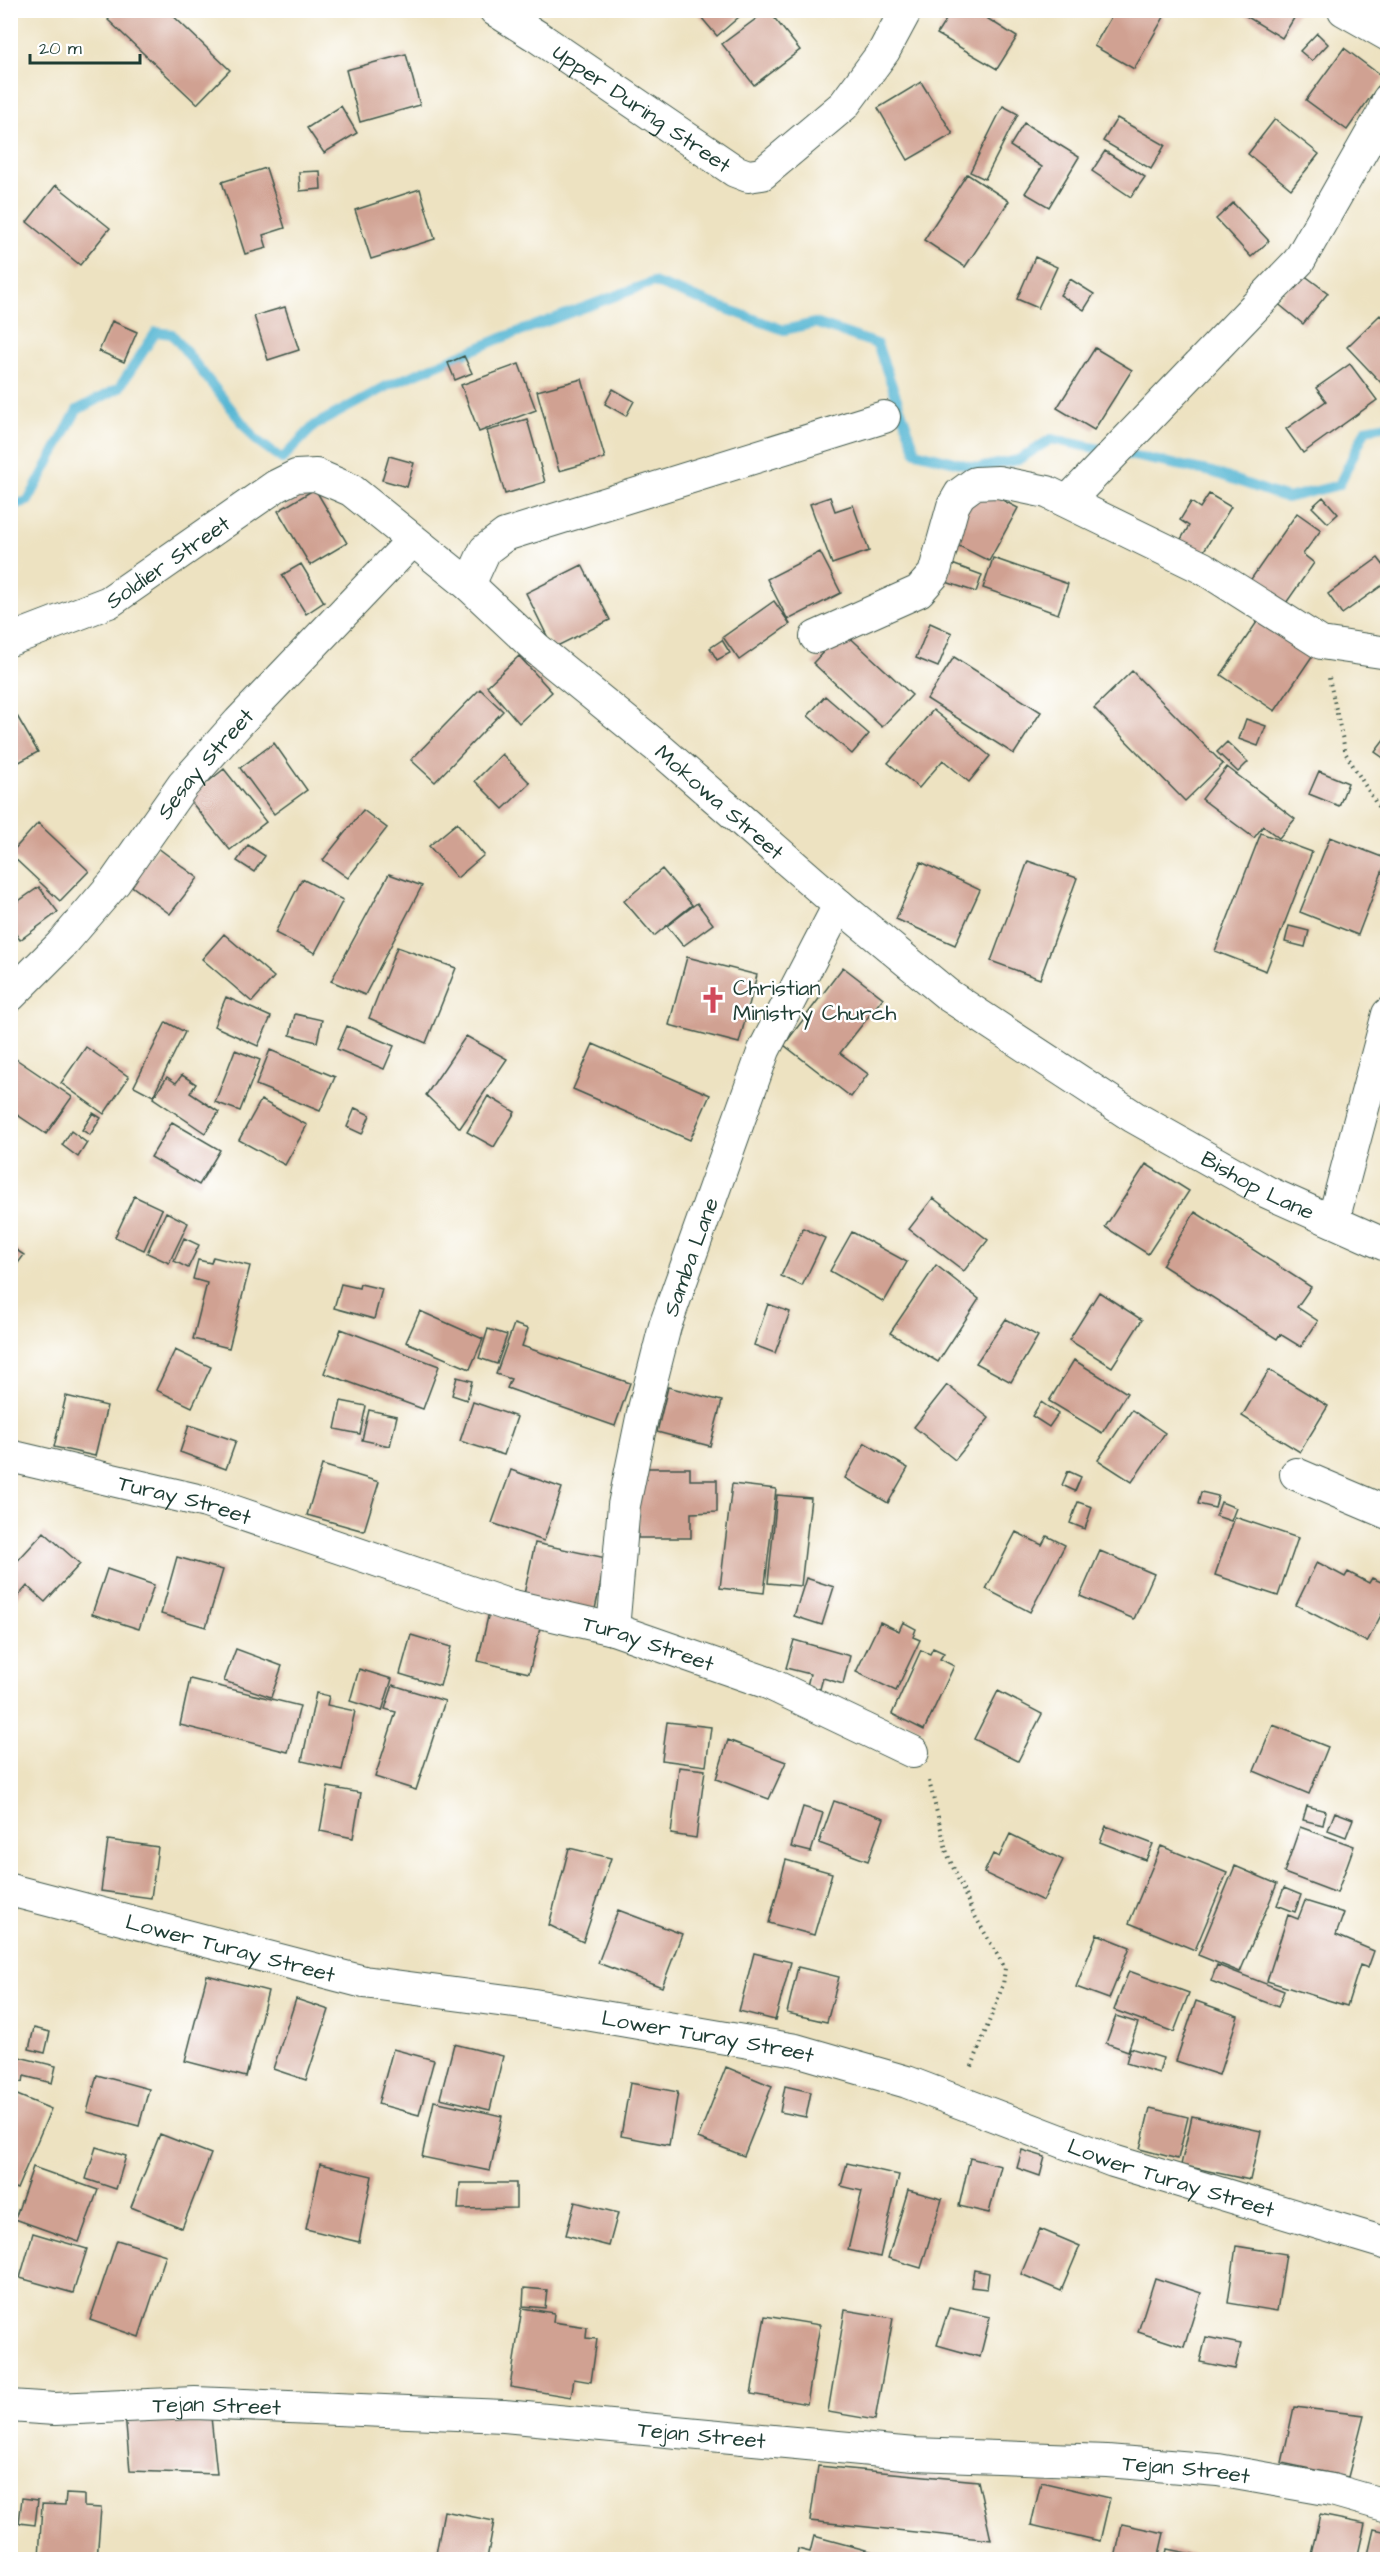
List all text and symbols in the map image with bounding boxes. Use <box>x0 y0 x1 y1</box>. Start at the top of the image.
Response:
scale bar <box>30 27 140 65</box>
text: 20 m <box>39 36 82 61</box>
street label: Upper During Street <box>546 37 737 181</box>
street label: Soldier Street <box>100 509 237 617</box>
street label: Sesay Street <box>150 702 262 826</box>
street label: Mokowa Street <box>648 738 790 868</box>
place label: Christian Ministry Church <box>733 973 897 1030</box>
church icon: Christian Ministry Church <box>698 985 728 1015</box>
street label: Bishop Lane <box>1195 1144 1319 1228</box>
street label: Samba Lane <box>656 1193 727 1321</box>
street label: Turay Street <box>115 1468 255 1533</box>
street label: Turay Street <box>579 1608 718 1680</box>
street label: Lower Turay Street <box>122 1907 338 1991</box>
street label: Lower Turay Street <box>599 2003 818 2071</box>
street label: Lower Turay Street <box>1063 2131 1278 2226</box>
street label: Tejan Street <box>152 2389 282 2424</box>
street label: Tejan Street <box>636 2414 767 2457</box>
street label: Tejan Street <box>1121 2448 1253 2492</box>

